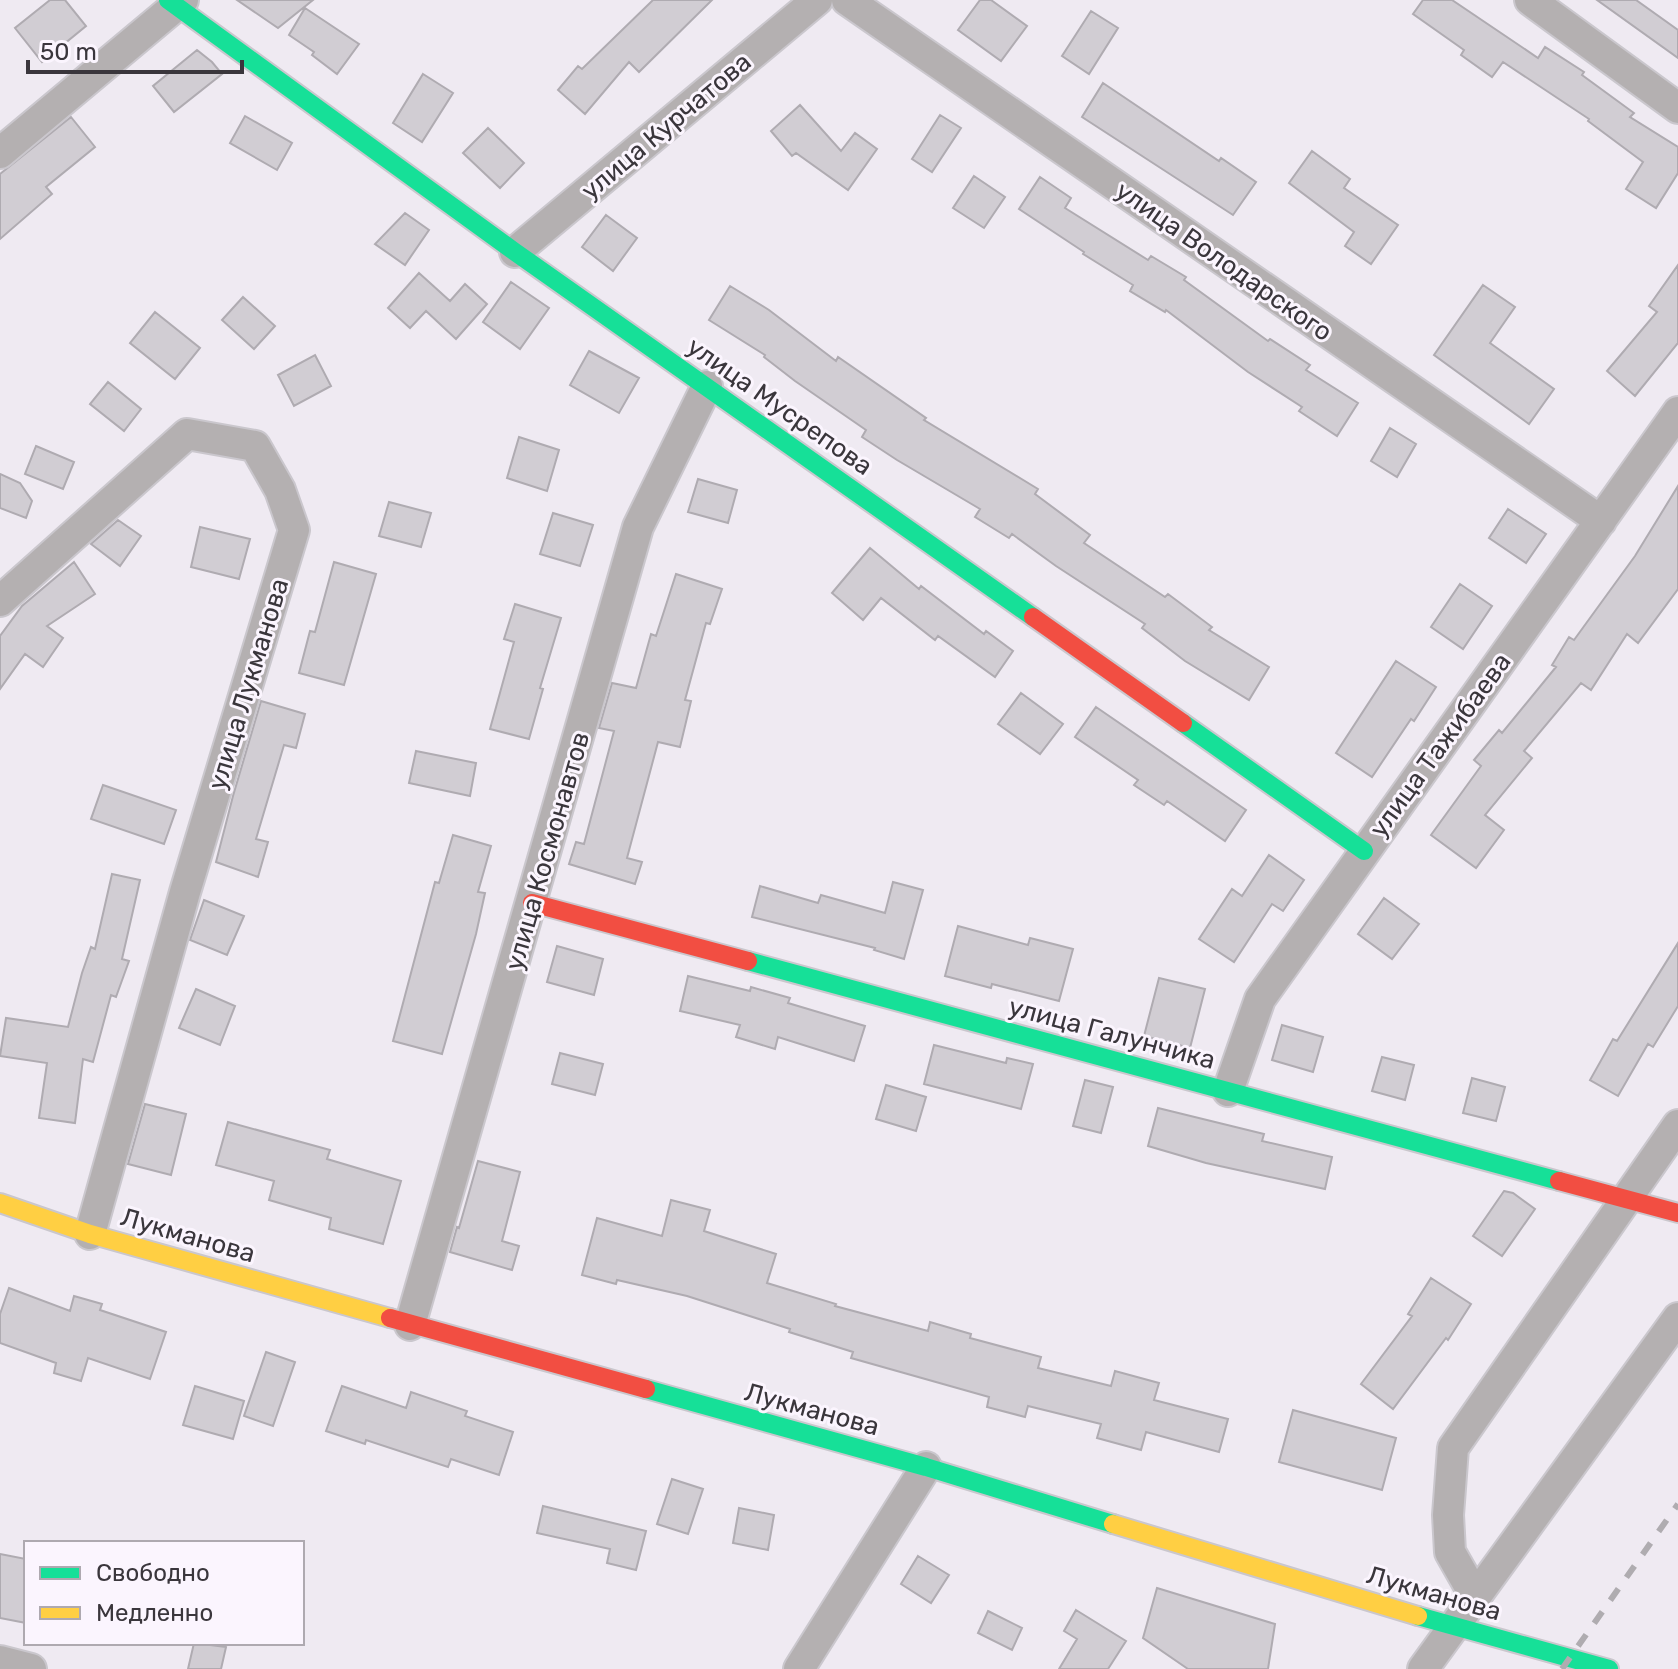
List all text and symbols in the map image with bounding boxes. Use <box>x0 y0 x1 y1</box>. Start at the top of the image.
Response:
scale bar <box>28 24 242 74</box>
text: 50 m <box>40 38 97 66</box>
street label: улица Курчатова <box>575 46 758 206</box>
street label: улица Володарского <box>1110 175 1338 348</box>
street label: улица Мусрепова <box>681 331 878 482</box>
street label: улица Лукманова <box>202 575 295 794</box>
street label: улица Тажибаева <box>1363 647 1518 843</box>
street label: улица Космонавтов <box>499 728 596 974</box>
street label: улица Галунчика <box>1005 991 1219 1076</box>
street label: Лукманова <box>117 1202 259 1269</box>
street label: Лукманова <box>741 1377 883 1442</box>
legend <box>24 1541 304 1645</box>
text: Свободно <box>96 1559 210 1587</box>
street label: Лукманова <box>1363 1560 1505 1627</box>
text: Медленно <box>96 1599 213 1627</box>

